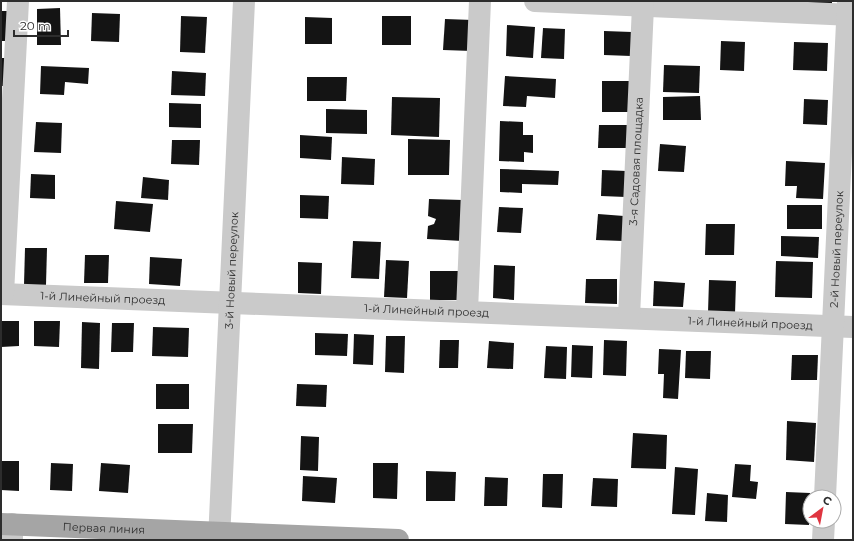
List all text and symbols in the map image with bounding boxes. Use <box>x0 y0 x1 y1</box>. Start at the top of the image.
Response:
scale bar <box>14 12 68 38</box>
text: 20 m <box>20 18 51 33</box>
street label: 3-я Садовая площадка <box>626 97 646 226</box>
street label: 2-й Новый переулок <box>827 190 846 308</box>
street label: 3-й Новый переулок <box>222 211 241 329</box>
street label: 1-й Линейный проезд <box>40 289 166 307</box>
street label: 1-й Линейный проезд <box>364 301 489 320</box>
street label: 1-й Линейный проезд <box>688 314 813 332</box>
north arrow <box>802 489 842 529</box>
text: С <box>820 492 834 509</box>
street label: Первая линия <box>62 519 145 537</box>

